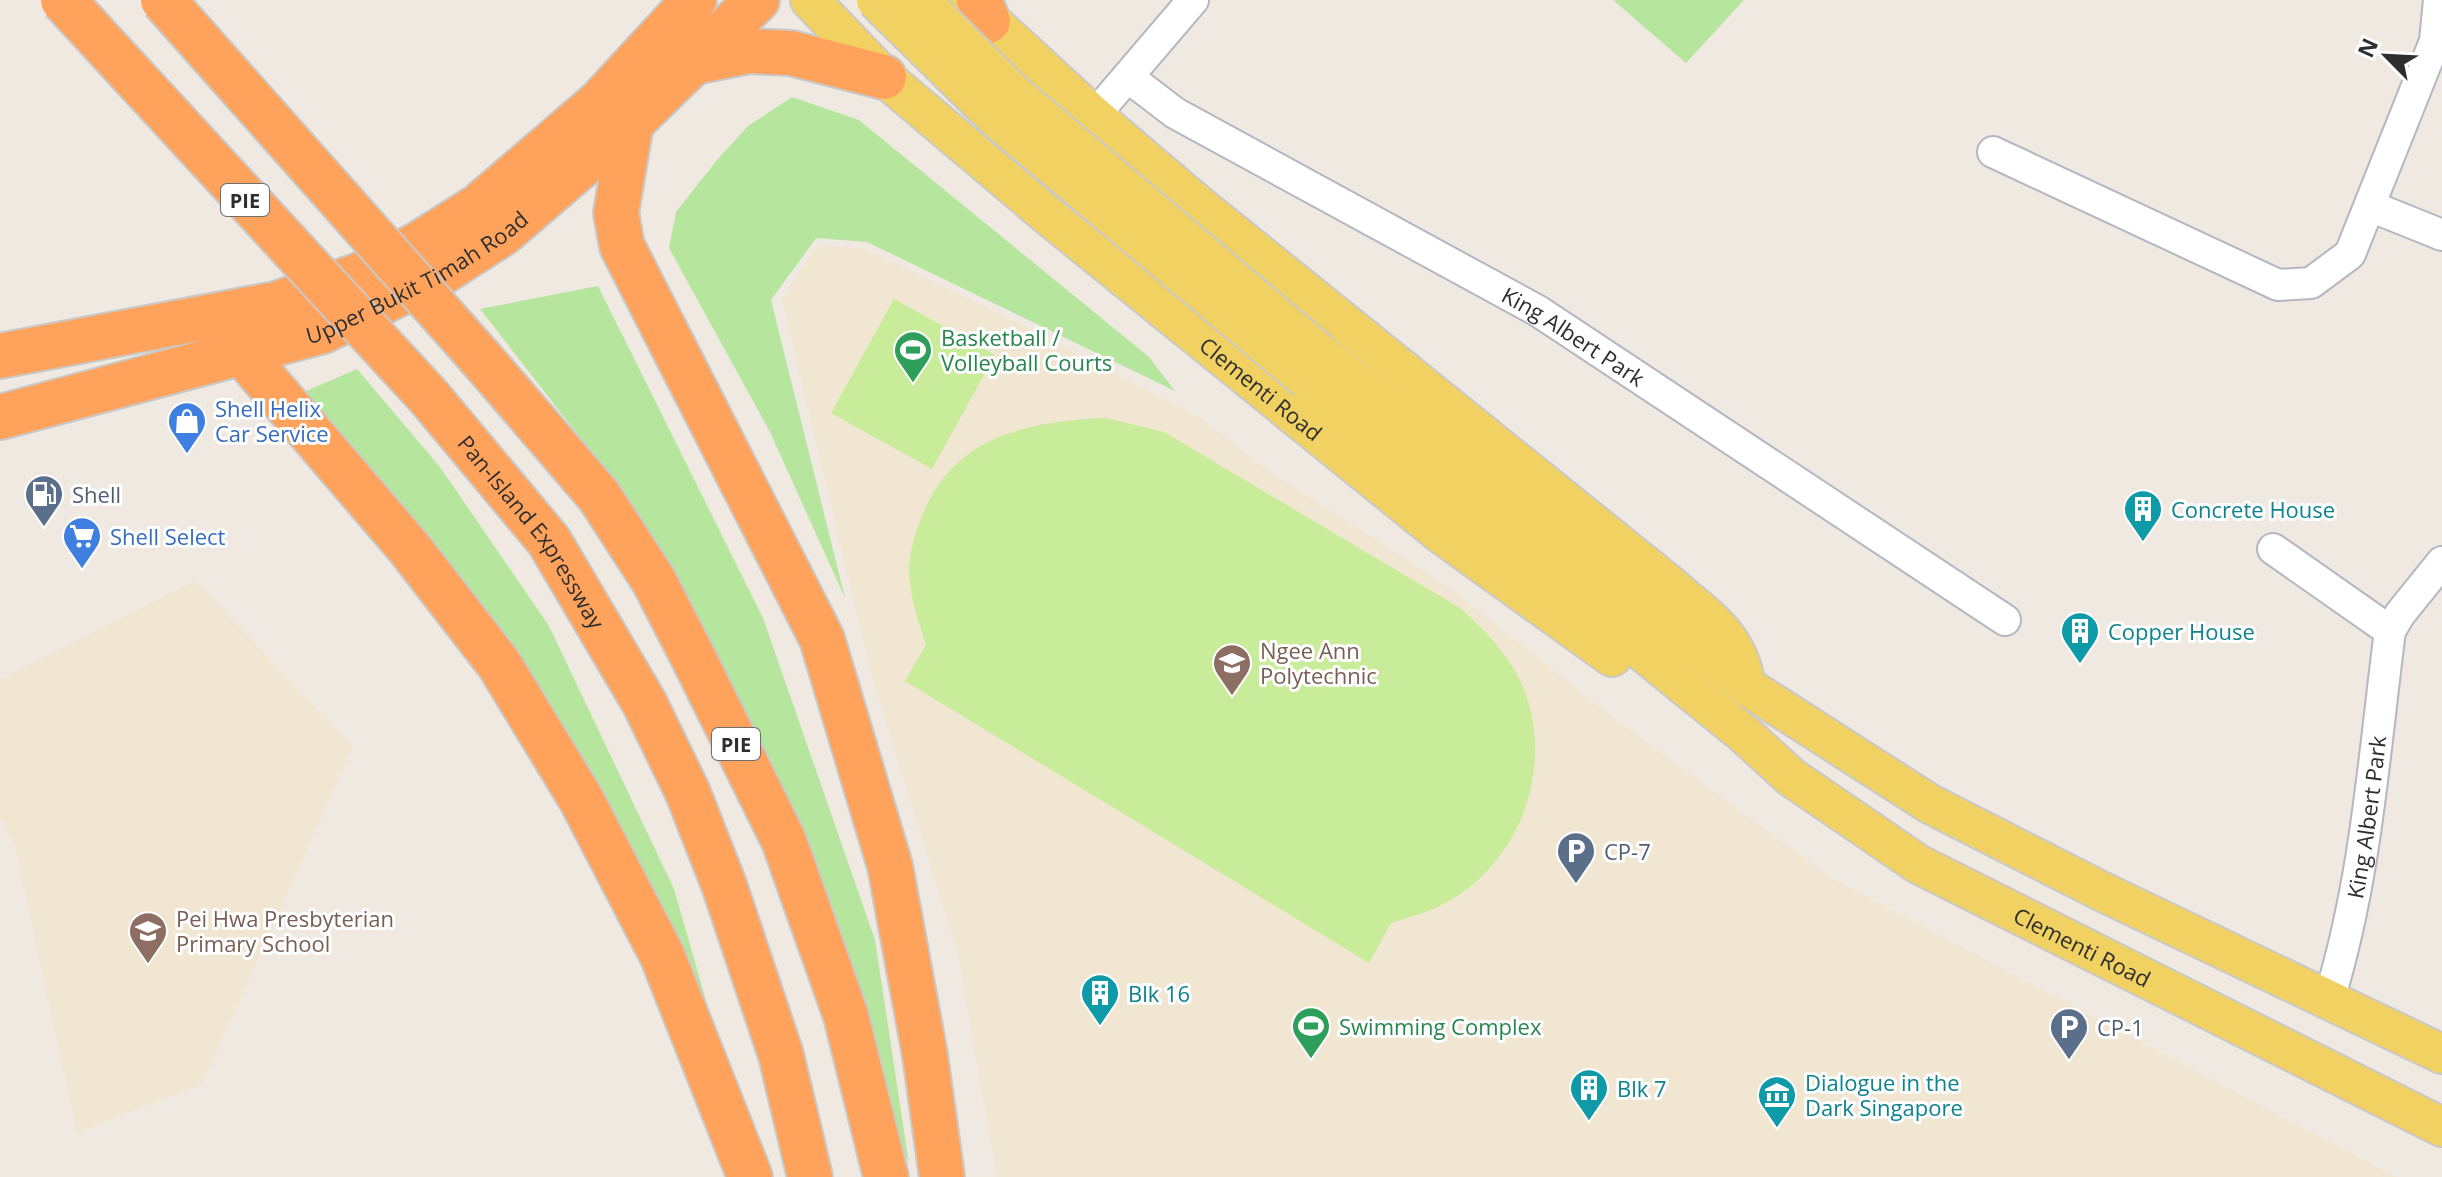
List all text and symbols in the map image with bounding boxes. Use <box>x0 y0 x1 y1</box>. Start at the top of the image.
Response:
north arrow <box>2346 16 2426 96</box>
text: N <box>2349 33 2384 62</box>
road number: PIE <box>221 184 269 216</box>
street label: Upper Bukit Timah Road <box>302 204 534 350</box>
street label: King Albert Park <box>1497 279 1651 393</box>
place label: Basketball / Volleyball Courts <box>941 322 1112 377</box>
sports icon: Basketball / Volleyball Courts <box>892 329 934 384</box>
street label: Clementi Road <box>1194 330 1329 447</box>
place label: Shell Helix Car Service <box>215 393 329 448</box>
shop icon: Shell Helix Car Service <box>166 400 208 455</box>
street label: Pan-Island Expressway <box>452 428 613 635</box>
fuel station icon: Shell <box>23 473 65 528</box>
place label: Shell <box>72 479 121 509</box>
building icon: Concrete House <box>2122 488 2164 543</box>
place label: Concrete House <box>2171 494 2335 524</box>
supermarket icon: Shell Select <box>61 515 103 570</box>
place label: Shell Select <box>110 521 226 551</box>
building icon: Copper House <box>2059 610 2101 665</box>
place label: Copper House <box>2108 616 2255 646</box>
place label: Ngee Ann Polytechnic <box>1260 635 1377 690</box>
school or university icon: Ngee Ann Polytechnic <box>1211 642 1253 697</box>
road number: PIE <box>712 728 760 760</box>
street label: King Albert Park <box>2339 734 2392 901</box>
parking icon: CP-7 <box>1555 830 1597 885</box>
place label: CP-7 <box>1604 836 1651 866</box>
street label: Clementi Road <box>2009 900 2156 993</box>
place label: Pei Hwa Presbyterian Primary School <box>176 903 394 958</box>
school or university icon: Pei Hwa Presbyterian Primary School <box>127 910 169 965</box>
building icon: Blk 16 <box>1079 972 1121 1027</box>
place label: Blk 16 <box>1128 978 1190 1008</box>
sports icon: Swimming Complex <box>1290 1005 1332 1060</box>
parking icon: CP-1 <box>2048 1006 2090 1061</box>
place label: Swimming Complex <box>1339 1011 1542 1041</box>
place label: CP-1 <box>2097 1012 2144 1042</box>
building icon: Blk 7 <box>1568 1067 1610 1122</box>
place label: Dialogue in the Dark Singapore <box>1805 1067 1963 1122</box>
place label: Blk 7 <box>1617 1073 1667 1103</box>
museum icon: Dialogue in the Dark Singapore <box>1756 1074 1798 1129</box>

